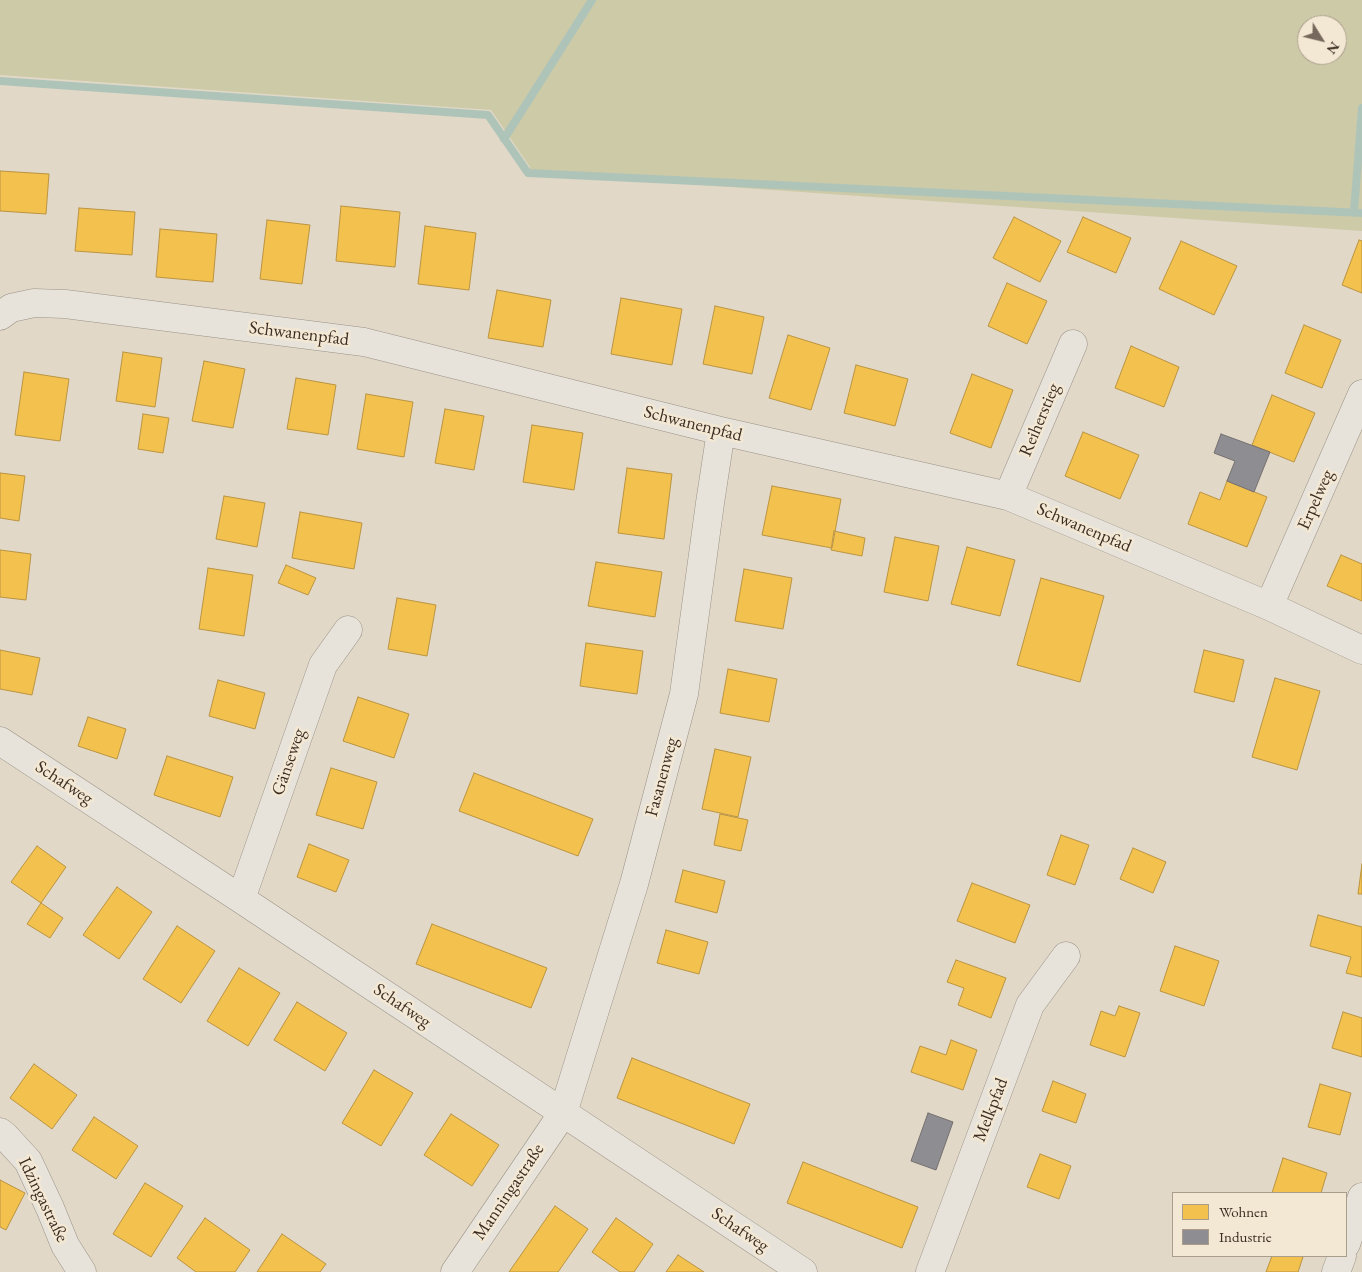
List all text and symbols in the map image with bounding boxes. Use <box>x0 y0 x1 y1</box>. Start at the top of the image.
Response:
north arrow <box>1297 15 1347 65</box>
text: N <box>1323 38 1344 58</box>
street label: Schwanenpfad <box>248 317 350 351</box>
street label: Reiherstieg <box>1015 380 1065 460</box>
street label: Schwanenpfad <box>642 401 744 447</box>
street label: Erpelweg <box>1293 467 1339 533</box>
street label: Schwanenpfad <box>1033 498 1135 558</box>
street label: Gänseweg <box>267 726 311 798</box>
street label: Fasanenweg <box>641 735 683 819</box>
street label: Schafweg <box>31 756 97 810</box>
street label: Schafweg <box>369 979 435 1033</box>
street label: Melkpfad <box>969 1075 1013 1145</box>
street label: Manningastraße <box>469 1140 549 1244</box>
street label: Idzingastraße <box>13 1154 73 1246</box>
legend <box>1172 1192 1347 1257</box>
text: Wohnen <box>1219 1202 1268 1221</box>
street label: Schafweg <box>707 1203 773 1257</box>
text: Industrie <box>1219 1227 1272 1246</box>

